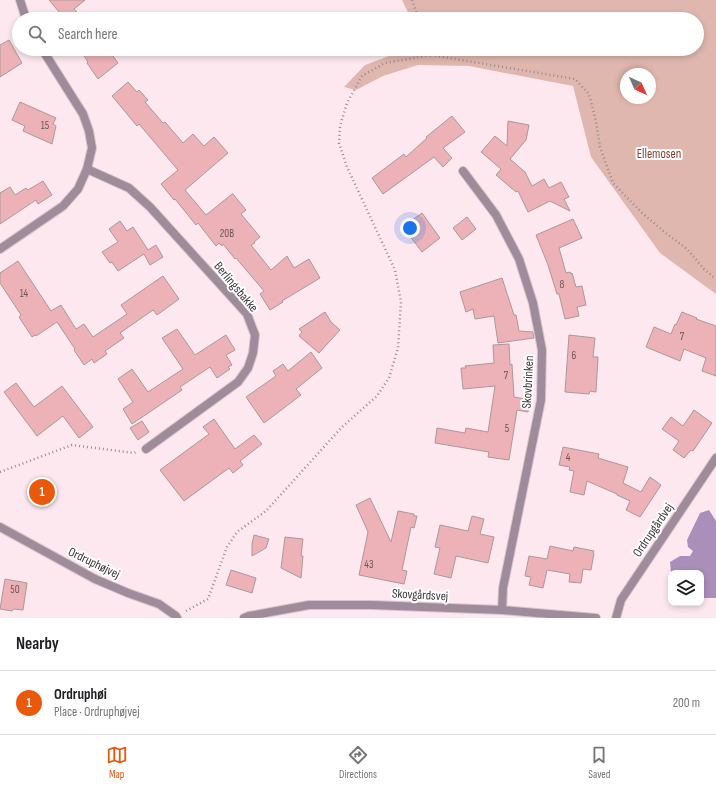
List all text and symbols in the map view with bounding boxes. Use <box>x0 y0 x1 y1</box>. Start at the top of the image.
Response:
search box <box>12 12 704 56</box>
icon: search <box>26 23 48 45</box>
text: Search here <box>58 25 118 44</box>
north arrow <box>620 68 656 104</box>
house number: 15 <box>41 119 49 132</box>
park label: Ellemosen <box>637 146 681 162</box>
your location <box>400 218 420 238</box>
house number: 20B <box>220 227 234 240</box>
street label: Berlingsbakke <box>210 259 262 315</box>
house number: 8 <box>560 278 565 291</box>
house number: 14 <box>20 287 29 300</box>
house number: 7 <box>680 330 685 343</box>
house number: 6 <box>572 349 577 362</box>
street label: Skovbrinken <box>519 355 537 409</box>
house number: 7 <box>504 369 509 382</box>
house number: 5 <box>505 422 509 435</box>
house number: 4 <box>566 451 571 464</box>
pin: 1 <box>29 477 55 507</box>
street label: Ordrupgårdvej <box>629 500 677 560</box>
street label: Ordruphøjvej <box>65 544 123 582</box>
house number: 43 <box>364 558 374 571</box>
map controls <box>668 570 704 606</box>
button: layers <box>668 570 704 606</box>
house number: 50 <box>10 583 20 596</box>
street label: Skovgårdsvej <box>391 586 449 604</box>
text: Nearby <box>16 634 59 654</box>
text: Ordruphøi <box>54 685 107 704</box>
text: 1 <box>26 695 32 711</box>
text: 200 m <box>673 695 700 711</box>
text: Place · Ordruphøjvej <box>54 704 140 720</box>
tab: Map <box>106 744 128 781</box>
tab: Directions <box>339 744 377 781</box>
tab: Saved <box>588 744 610 781</box>

